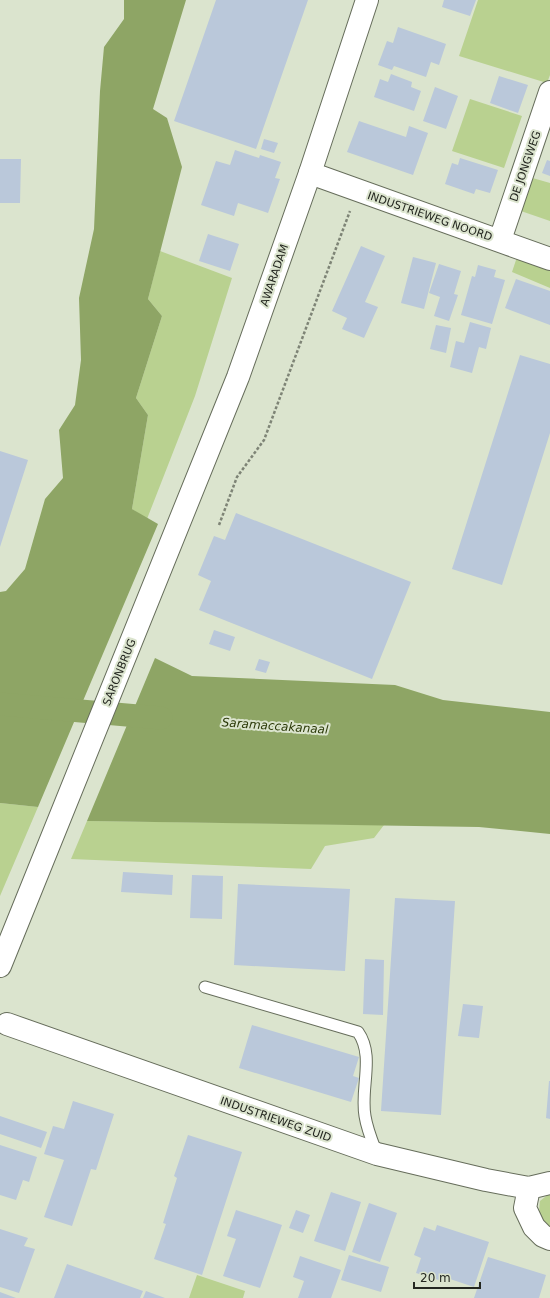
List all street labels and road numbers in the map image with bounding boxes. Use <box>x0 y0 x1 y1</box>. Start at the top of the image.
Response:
street label: DE JONGWEG <box>507 129 544 203</box>
street label: INDUSTRIEWEG NOORD <box>366 189 494 244</box>
street label: AWARADAM <box>258 242 291 308</box>
street label: SARONBRUG <box>100 637 139 708</box>
street label: INDUSTRIEWEG ZUID <box>219 1094 333 1145</box>

